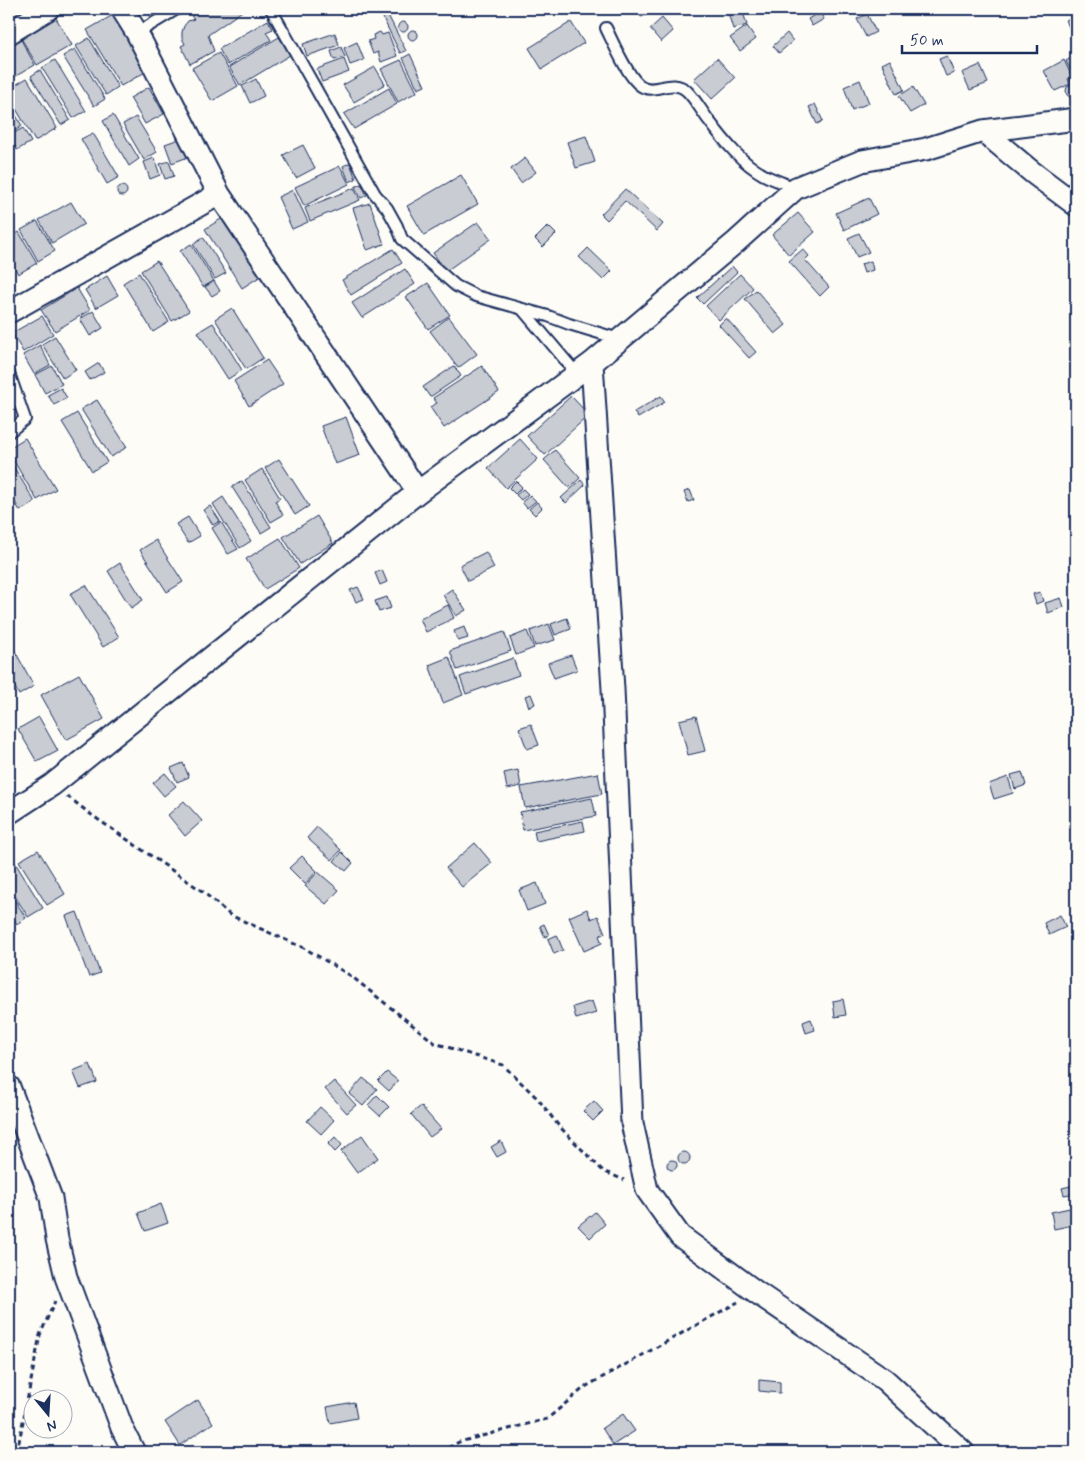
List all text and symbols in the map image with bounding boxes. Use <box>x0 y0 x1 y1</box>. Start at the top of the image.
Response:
scale bar <box>902 22 1038 54</box>
text: 50 m <box>910 31 944 51</box>
north arrow <box>22 1388 72 1438</box>
text: N <box>44 1415 59 1435</box>

